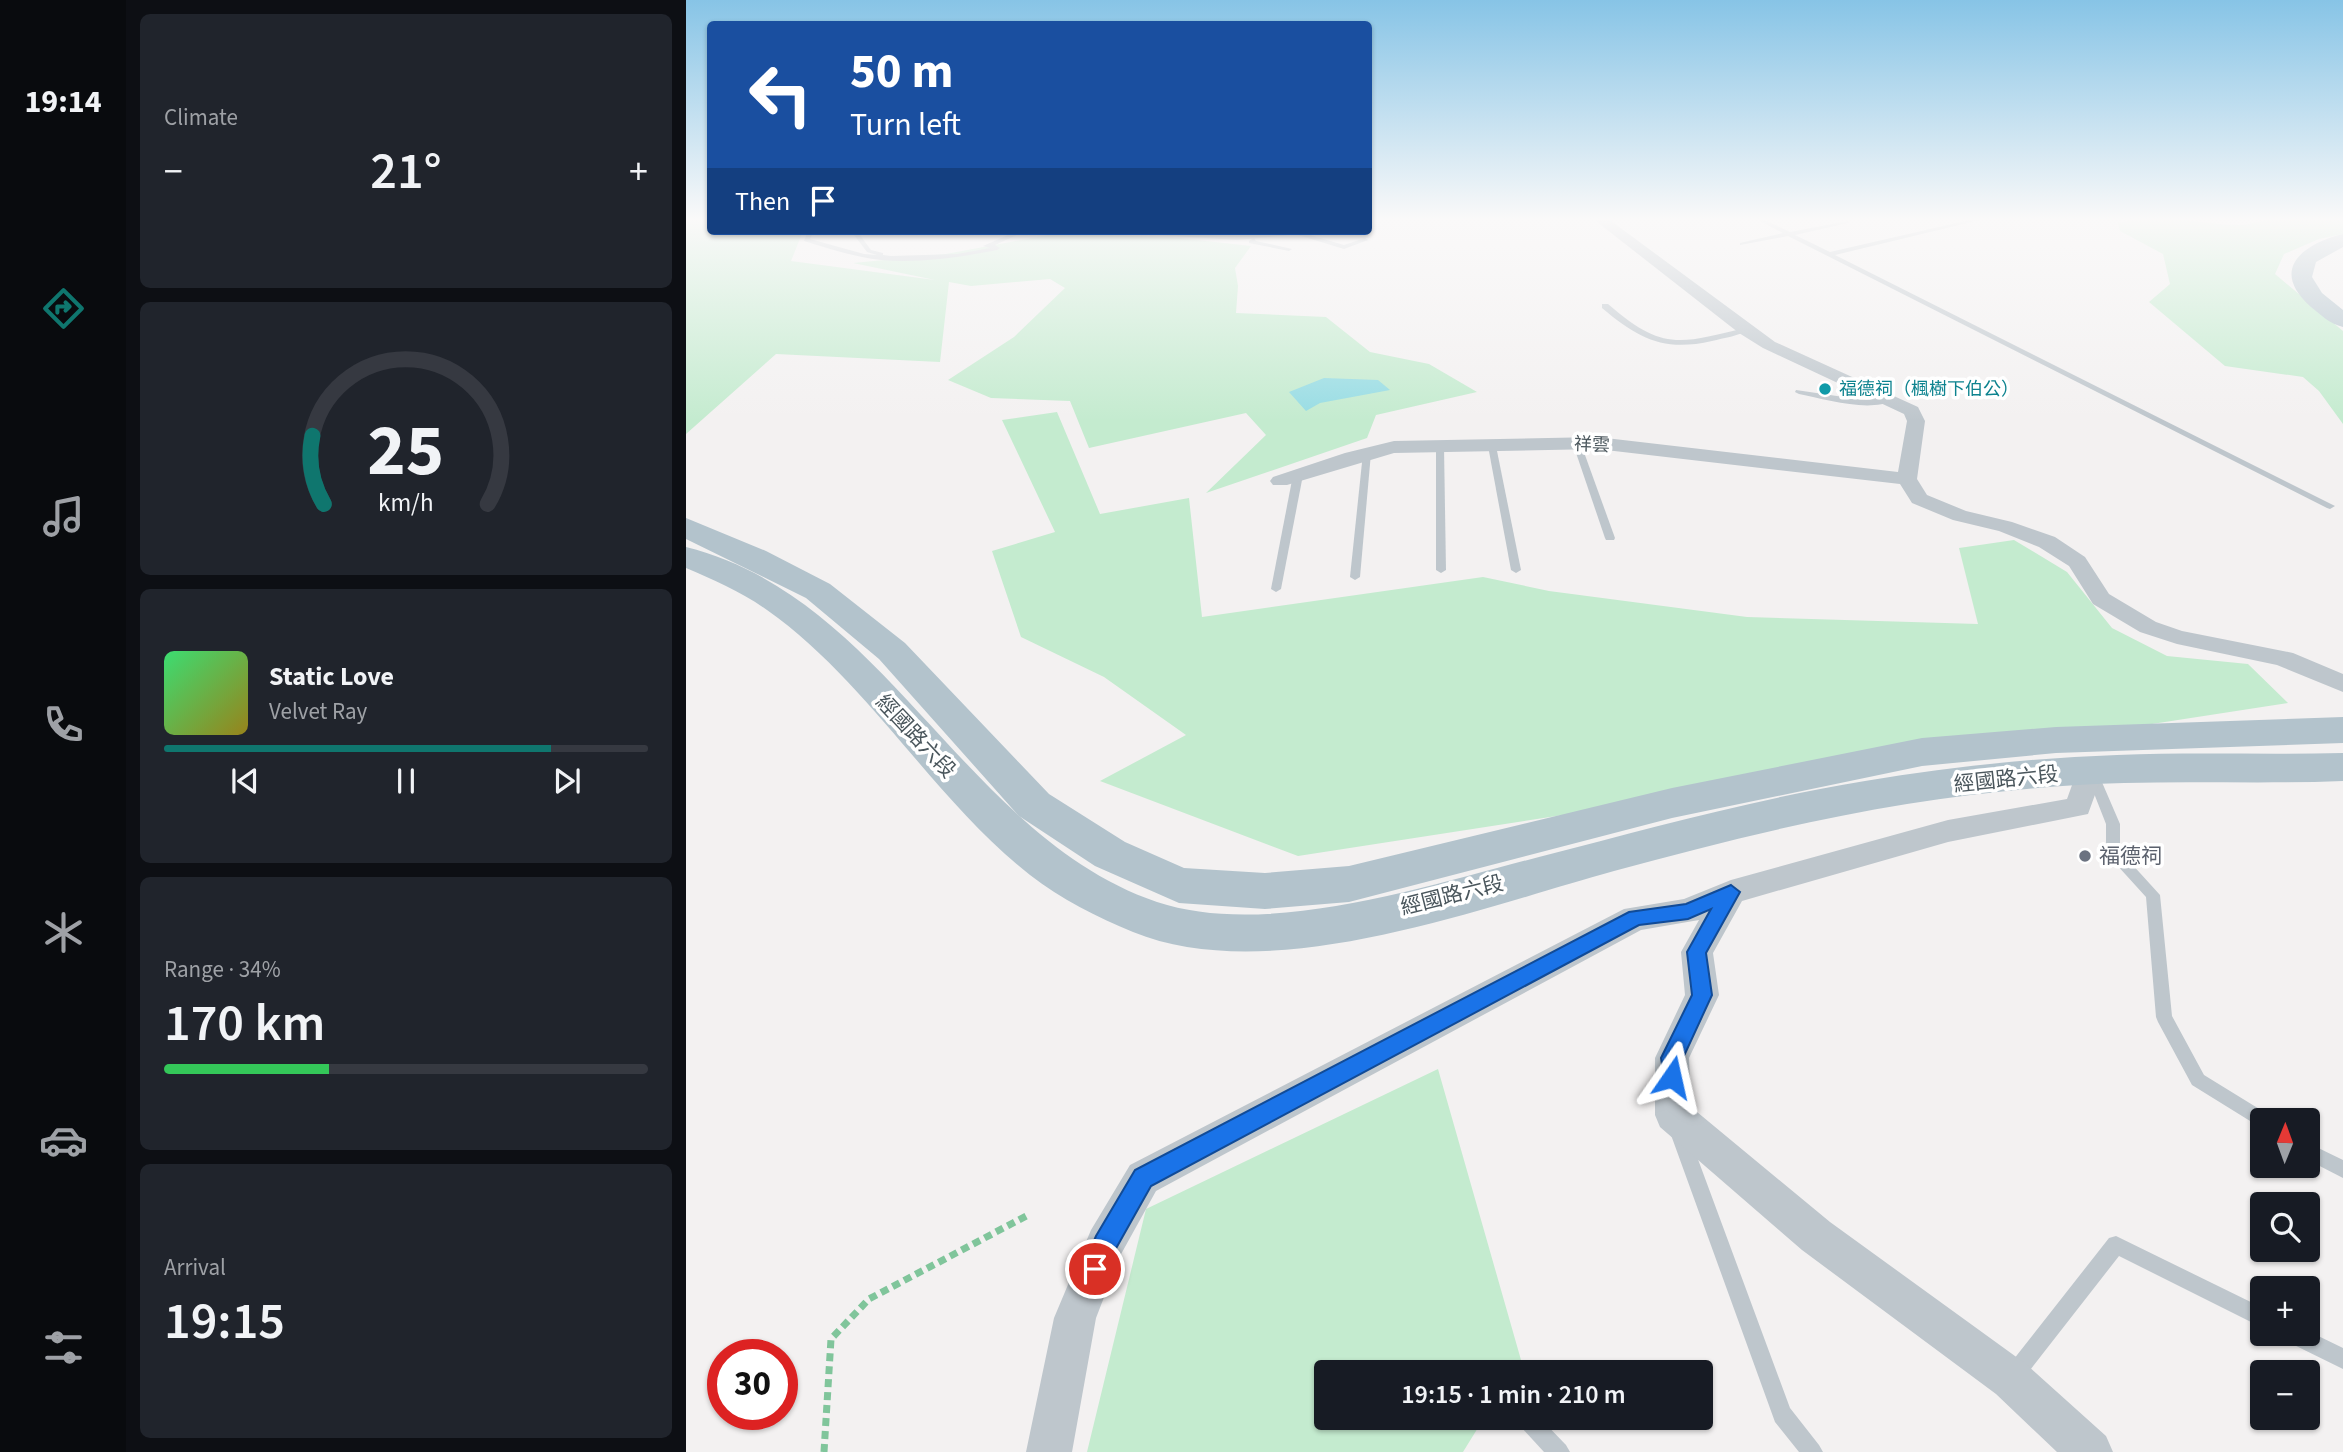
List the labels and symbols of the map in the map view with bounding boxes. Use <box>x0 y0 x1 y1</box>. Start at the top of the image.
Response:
place label: 福德祠（楓樹下伯公） <box>1839 377 2019 402</box>
marker: 福德祠（楓樹下伯公） <box>1817 381 1833 397</box>
street label: 祥雲 <box>1574 432 1610 458</box>
street label: 經國路六段 <box>869 687 963 785</box>
street label: 經國路六段 <box>1952 759 2060 799</box>
place label: 福德祠 <box>2099 841 2162 871</box>
marker: 福德祠 <box>2077 848 2093 864</box>
street label: 經國路六段 <box>1397 868 1507 922</box>
position arrow <box>1635 1040 1709 1114</box>
north arrow <box>2250 1108 2320 1178</box>
pin <box>1065 1239 1125 1299</box>
speed limit sign: 30 <box>707 1339 798 1430</box>

